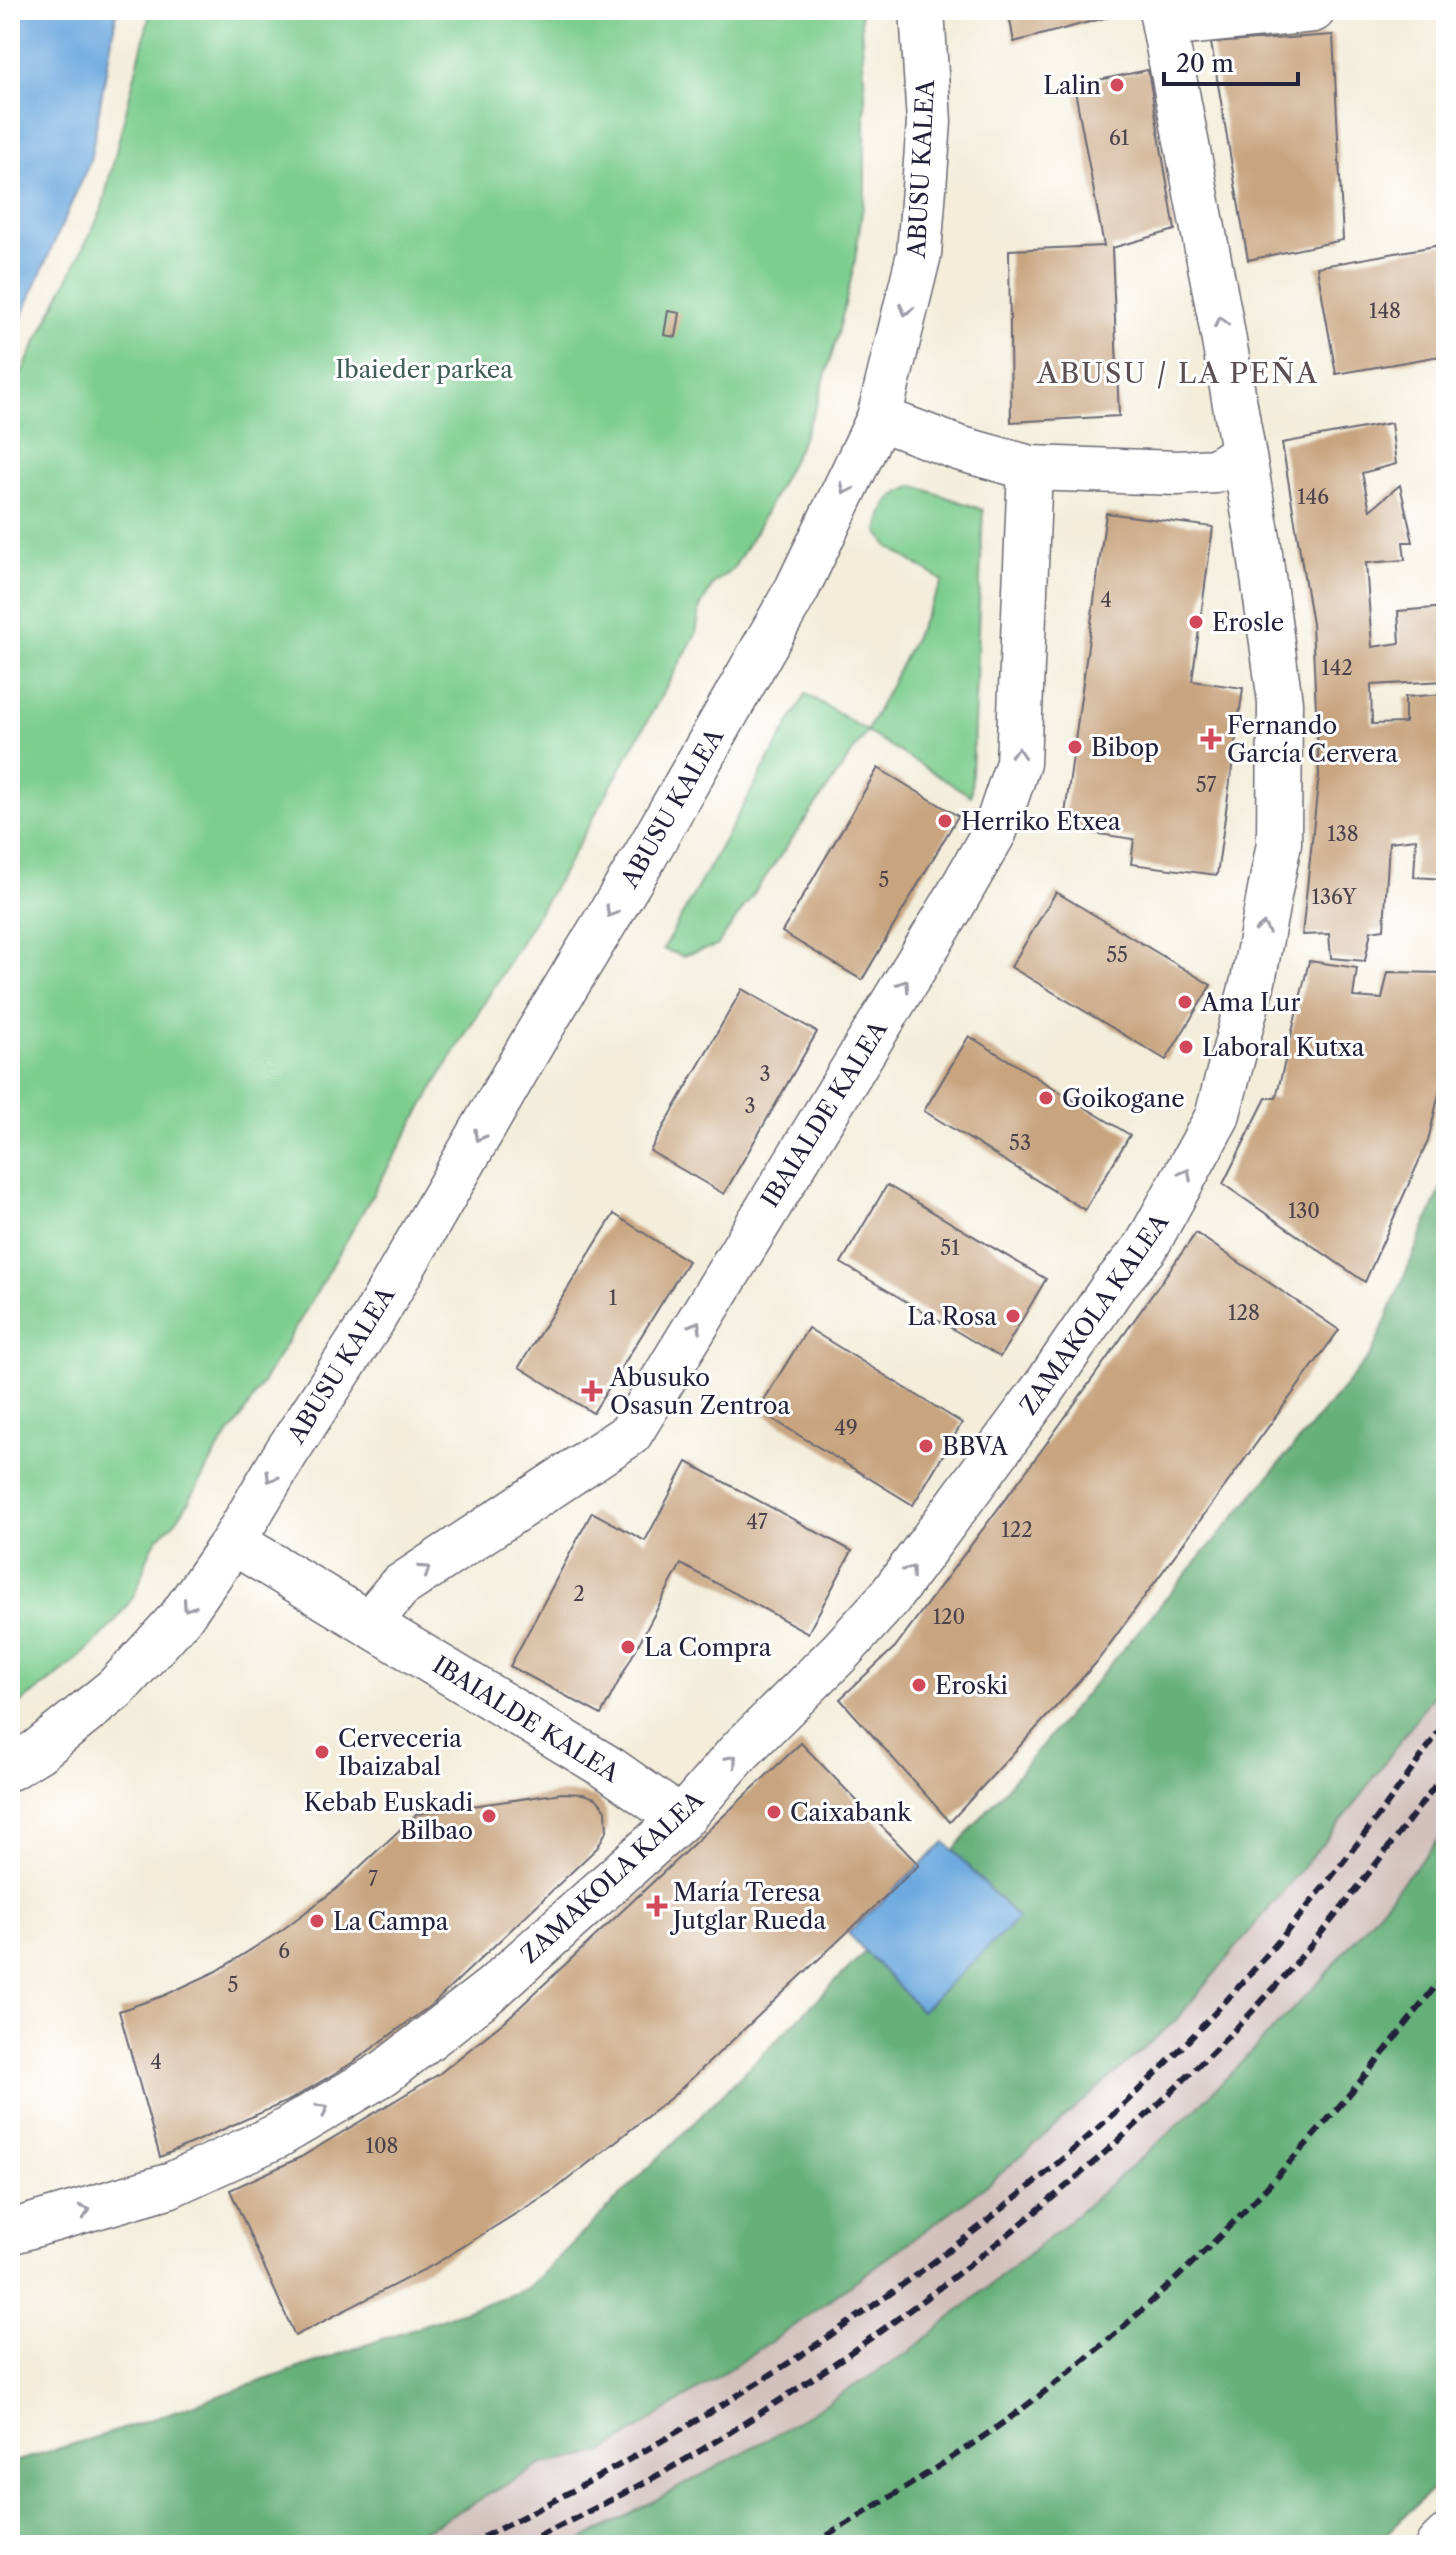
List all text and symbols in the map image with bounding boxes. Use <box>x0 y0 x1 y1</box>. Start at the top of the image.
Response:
scale bar <box>1164 36 1298 86</box>
text: 20 m <box>1176 49 1234 78</box>
place label: Lalin <box>1043 71 1101 100</box>
marker: Lalin <box>1108 76 1126 94</box>
street label: ABUSU KALEA <box>902 78 940 260</box>
house number: 61 <box>1109 126 1130 150</box>
house number: 148 <box>1369 299 1401 323</box>
one-way arrow <box>898 302 915 316</box>
one-way arrow <box>1213 315 1230 329</box>
park label: Ibaieder parkea <box>335 355 513 384</box>
district label: ABUSU / LA PEÑA <box>1036 356 1319 390</box>
one-way arrow <box>840 481 856 496</box>
house number: 146 <box>1297 485 1329 509</box>
house number: 4 <box>1100 588 1112 612</box>
place label: Erosle <box>1212 608 1284 637</box>
marker: Erosle <box>1187 613 1205 631</box>
house number: 142 <box>1321 656 1353 680</box>
place label: Fernando García Cervera <box>1227 711 1398 768</box>
street label: ABUSU KALEA <box>614 722 730 893</box>
marker: Fernando García Cervera <box>1202 730 1220 748</box>
place label: Bibop <box>1091 733 1159 762</box>
marker: Bibop <box>1066 738 1084 756</box>
one-way arrow <box>1009 746 1026 759</box>
house number: 57 <box>1196 773 1217 797</box>
place label: Herriko Etxea <box>961 807 1121 836</box>
marker: Herriko Etxea <box>936 812 954 830</box>
house number: 138 <box>1327 822 1359 846</box>
house number: 5 <box>879 868 889 892</box>
house number: 136Y <box>1312 885 1357 909</box>
one-way arrow <box>606 903 621 918</box>
one-way arrow <box>1253 921 1270 934</box>
house number: 55 <box>1106 943 1128 967</box>
one-way arrow <box>894 979 910 994</box>
place label: Ama Lur <box>1200 988 1301 1017</box>
marker: Ama Lur <box>1176 993 1194 1011</box>
street label: IBAIALDE KALEA <box>755 1014 894 1213</box>
place label: Laboral Kutxa <box>1202 1033 1365 1062</box>
marker: Laboral Kutxa <box>1177 1038 1195 1056</box>
house number: 3 <box>759 1062 771 1086</box>
place label: Goikogane <box>1062 1084 1185 1113</box>
marker: Goikogane <box>1037 1089 1055 1107</box>
house number: 3 <box>744 1094 756 1118</box>
one-way arrow <box>473 1127 489 1142</box>
house number: 53 <box>1009 1131 1031 1155</box>
one-way arrow <box>1176 1168 1192 1183</box>
house number: 130 <box>1288 1199 1320 1223</box>
street label: ZAMAKOLA KALEA <box>1014 1207 1175 1420</box>
house number: 51 <box>940 1236 960 1260</box>
street label: ABUSU KALEA <box>281 1281 401 1449</box>
house number: 1 <box>609 1286 618 1310</box>
house number: 128 <box>1228 1301 1260 1325</box>
place label: La Rosa <box>907 1302 997 1331</box>
marker: La Rosa <box>1004 1307 1022 1325</box>
one-way arrow <box>686 1320 702 1335</box>
place label: Abusuko Osasun Zentroa <box>609 1363 790 1420</box>
marker: Abusuko Osasun Zentroa <box>581 1380 603 1402</box>
house number: 49 <box>834 1416 858 1440</box>
place label: BBVA <box>942 1432 1009 1461</box>
marker: BBVA <box>917 1437 935 1455</box>
one-way arrow <box>265 1469 281 1483</box>
house number: 47 <box>746 1510 768 1534</box>
house number: 122 <box>1001 1518 1033 1542</box>
one-way arrow <box>417 1565 431 1580</box>
one-way arrow <box>900 1565 914 1579</box>
house number: 2 <box>573 1582 585 1606</box>
one-way arrow <box>183 1597 198 1611</box>
house number: 120 <box>933 1605 965 1629</box>
place label: La Compra <box>644 1633 772 1662</box>
marker: La Compra <box>619 1638 637 1656</box>
street label: IBAIALDE KALEA <box>427 1650 626 1789</box>
place label: Eroski <box>935 1671 1008 1700</box>
marker: Eroski <box>910 1676 928 1694</box>
place label: Cerveceria Ibaizabal <box>338 1724 462 1781</box>
marker: Cerveceria Ibaizabal <box>313 1743 331 1761</box>
one-way arrow <box>722 1755 737 1770</box>
street label: ZAMAKOLA KALEA <box>515 1784 710 1969</box>
place label: Kebab Euskadi Bilbao <box>304 1788 473 1845</box>
place label: Caixabank <box>790 1798 912 1827</box>
marker: Caixabank <box>765 1803 783 1821</box>
marker: Kebab Euskadi Bilbao <box>480 1807 498 1825</box>
house number: 7 <box>368 1867 378 1891</box>
place label: María Teresa Jutglar Rueda <box>669 1878 826 1935</box>
marker: María Teresa Jutglar Rueda <box>648 1897 666 1915</box>
place label: La Campa <box>333 1907 449 1936</box>
marker: La Campa <box>308 1912 326 1930</box>
house number: 6 <box>278 1939 290 1963</box>
house number: 5 <box>228 1973 238 1997</box>
house number: 4 <box>150 2050 162 2074</box>
one-way arrow <box>314 2103 329 2118</box>
house number: 108 <box>366 2134 398 2158</box>
one-way arrow <box>78 2204 91 2220</box>

